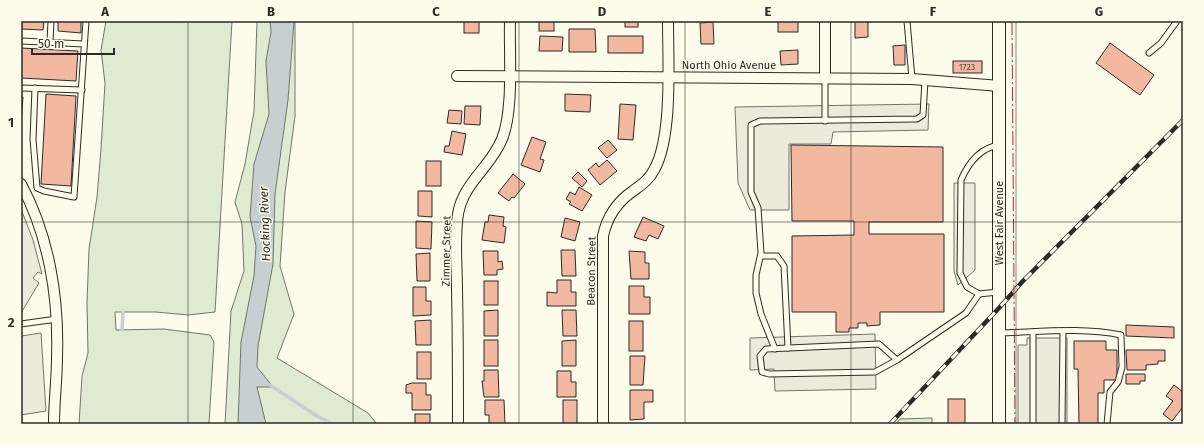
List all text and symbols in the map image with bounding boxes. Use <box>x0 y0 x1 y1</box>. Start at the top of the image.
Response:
text: A <box>100 4 109 19</box>
text: B <box>267 4 275 19</box>
text: C <box>432 4 440 19</box>
text: D <box>598 4 607 19</box>
text: E <box>765 4 772 19</box>
text: F <box>930 4 937 19</box>
text: G <box>1095 4 1103 19</box>
scale bar <box>32 30 114 56</box>
text: 50 m <box>38 37 64 51</box>
street label: North Ohio Avenue <box>682 59 776 72</box>
house number: 1723 <box>959 62 975 72</box>
text: 1 <box>8 115 14 130</box>
street label: West Fair Avenue <box>993 181 1006 265</box>
water label: Hocking River <box>257 186 273 262</box>
street label: Zimmer Street <box>439 216 454 286</box>
street label: Beacon Street <box>584 236 599 306</box>
text: 2 <box>8 315 15 330</box>

